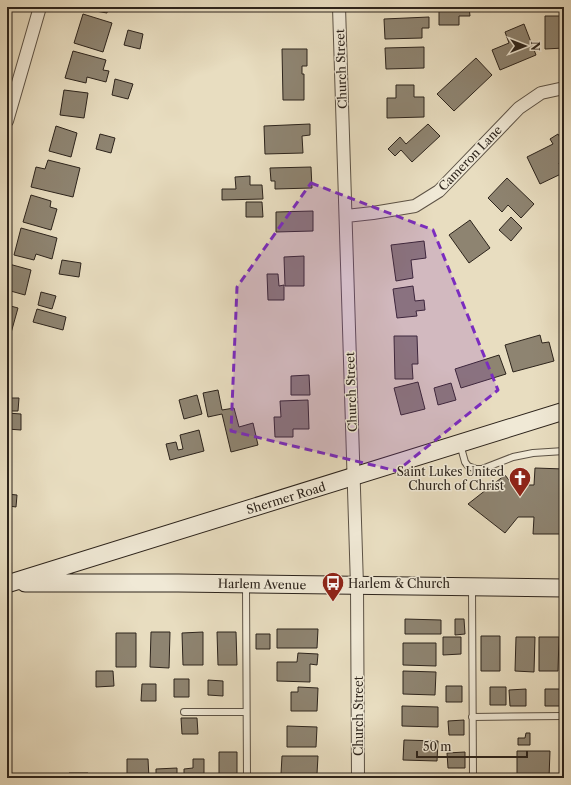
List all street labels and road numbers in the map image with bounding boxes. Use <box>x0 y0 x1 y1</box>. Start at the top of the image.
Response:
street label: Church Street <box>332 28 350 109</box>
street label: Cameron Lane <box>435 122 505 194</box>
street label: Church Street <box>342 351 360 432</box>
street label: Shermer Road <box>245 479 328 517</box>
street label: Harlem Avenue <box>218 576 307 592</box>
street label: Church Street <box>351 675 366 756</box>

